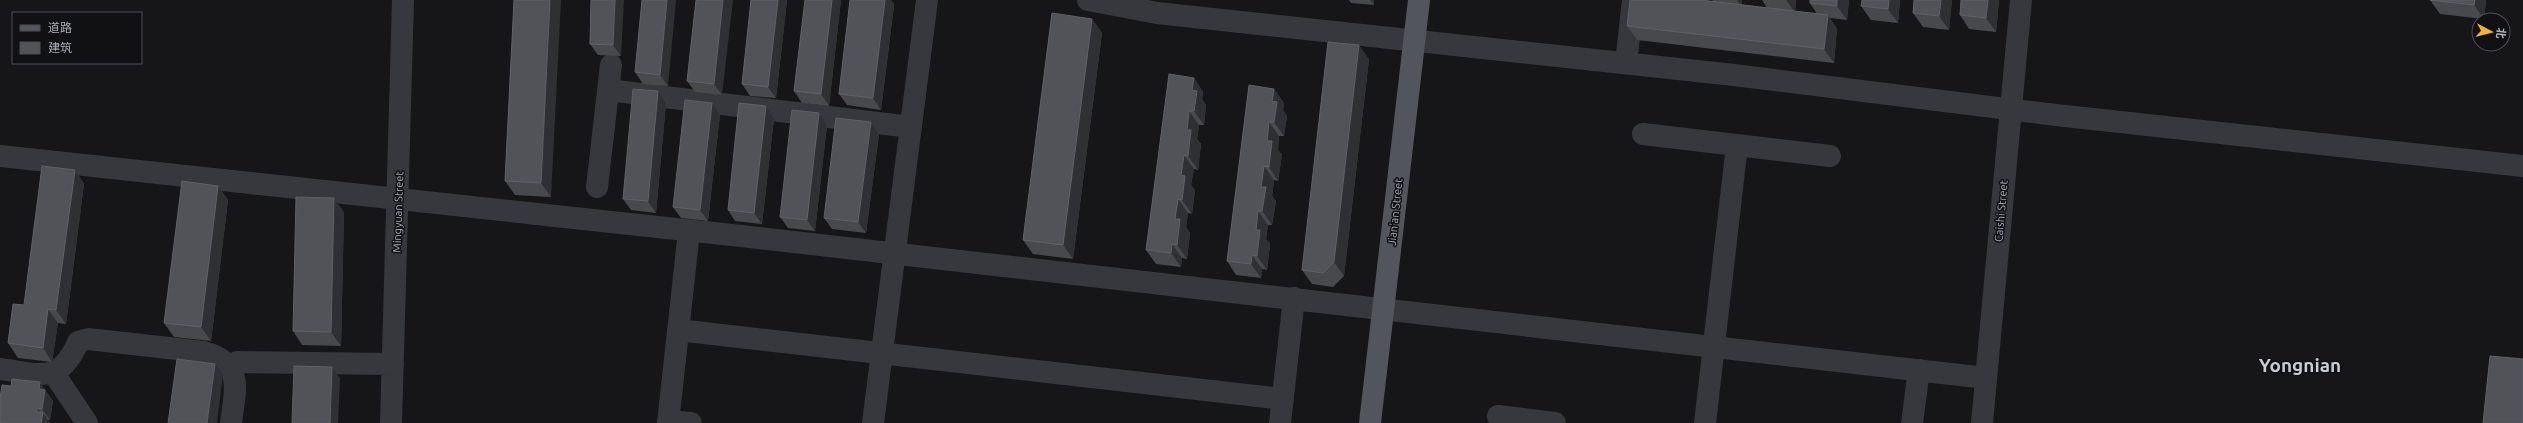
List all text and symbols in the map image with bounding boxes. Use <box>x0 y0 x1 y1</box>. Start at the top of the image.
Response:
legend <box>12 12 142 64</box>
north arrow <box>2471 12 2511 52</box>
text: 道路 <box>48 21 72 34</box>
text: 北 <box>2494 27 2508 39</box>
text: 建筑 <box>48 41 72 54</box>
street label: Mingyuan Street <box>391 170 405 253</box>
street label: Jian'an Street <box>1385 177 1405 246</box>
street label: Caishi Street <box>1992 179 2010 242</box>
district label: Yongnian <box>2259 354 2341 376</box>

